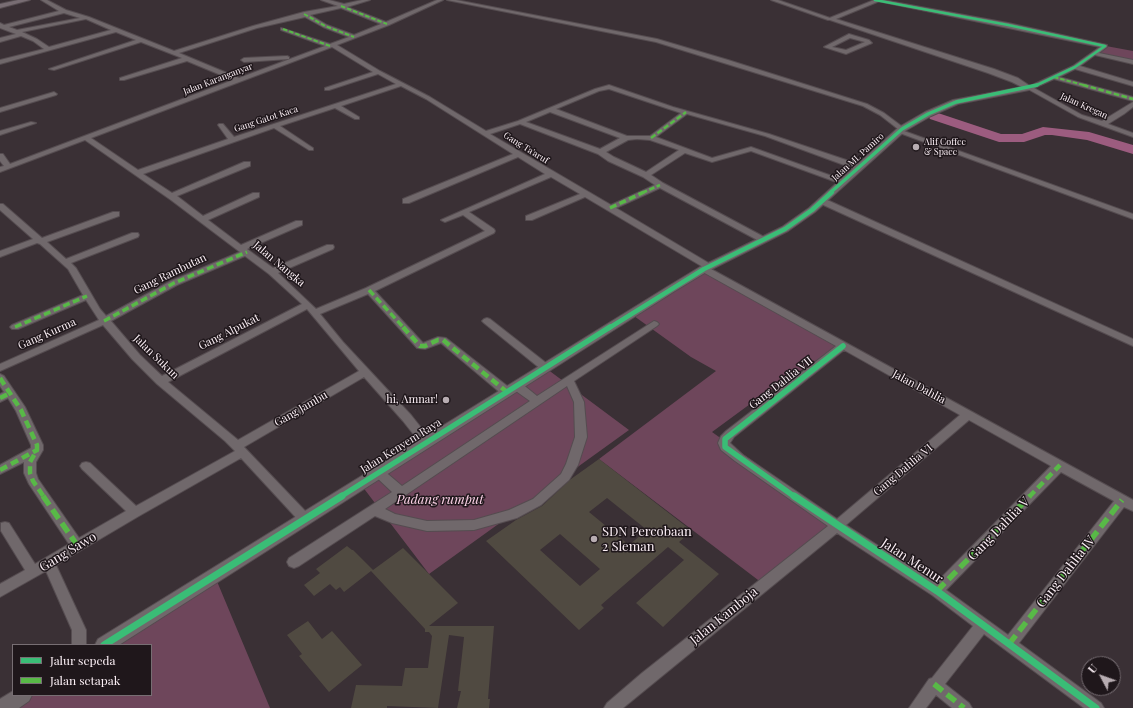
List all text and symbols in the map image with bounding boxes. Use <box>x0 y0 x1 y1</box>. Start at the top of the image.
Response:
street label: Jalan Karanganyar <box>182 61 254 97</box>
street label: Jalan Kregan <box>1059 91 1109 121</box>
street label: Gang Gatot Kaca <box>233 104 299 134</box>
street label: Gang Ta'aruf <box>501 130 551 166</box>
street label: Jalan ML Pamiro <box>830 131 886 183</box>
place label: Alif Coffee & Space <box>924 137 966 158</box>
marker: Alif Coffee & Space <box>911 142 921 152</box>
street label: Jalan Nangka <box>250 239 308 289</box>
street label: Gang Rambutan <box>132 251 208 297</box>
street label: Gang Alpukat <box>196 311 262 353</box>
street label: Gang Kurma <box>16 315 78 353</box>
street label: Jalan Sukun <box>131 332 181 382</box>
street label: Gang Dahlia VII <box>747 354 815 412</box>
street label: Jalan Dahlia <box>890 367 948 407</box>
street label: Gang Jambu <box>272 388 330 430</box>
place label: hi, Amnar! <box>386 393 438 407</box>
marker: hi, Amnar! <box>441 395 451 405</box>
street label: Jalan Kenyem Raya <box>358 416 444 476</box>
street label: Gang Dahlia VI <box>871 441 935 499</box>
park label: Padang rumput <box>396 492 484 508</box>
street label: Gang Dahlia V <box>965 494 1033 564</box>
place label: SDN Percobaan 2 Sleman <box>602 524 692 555</box>
street label: Gang Sawo <box>37 529 99 575</box>
street label: Gang Dahlia IV <box>1033 533 1099 611</box>
marker: SDN Percobaan 2 Sleman <box>589 534 599 544</box>
street label: Jalan Menur <box>878 535 946 587</box>
street label: Jalan Kamboja <box>687 584 761 648</box>
legend <box>12 644 152 696</box>
text: Jalur sepeda <box>50 652 116 668</box>
north arrow <box>1081 656 1121 696</box>
text: U <box>1084 661 1100 676</box>
text: Jalan setapak <box>50 672 120 688</box>

